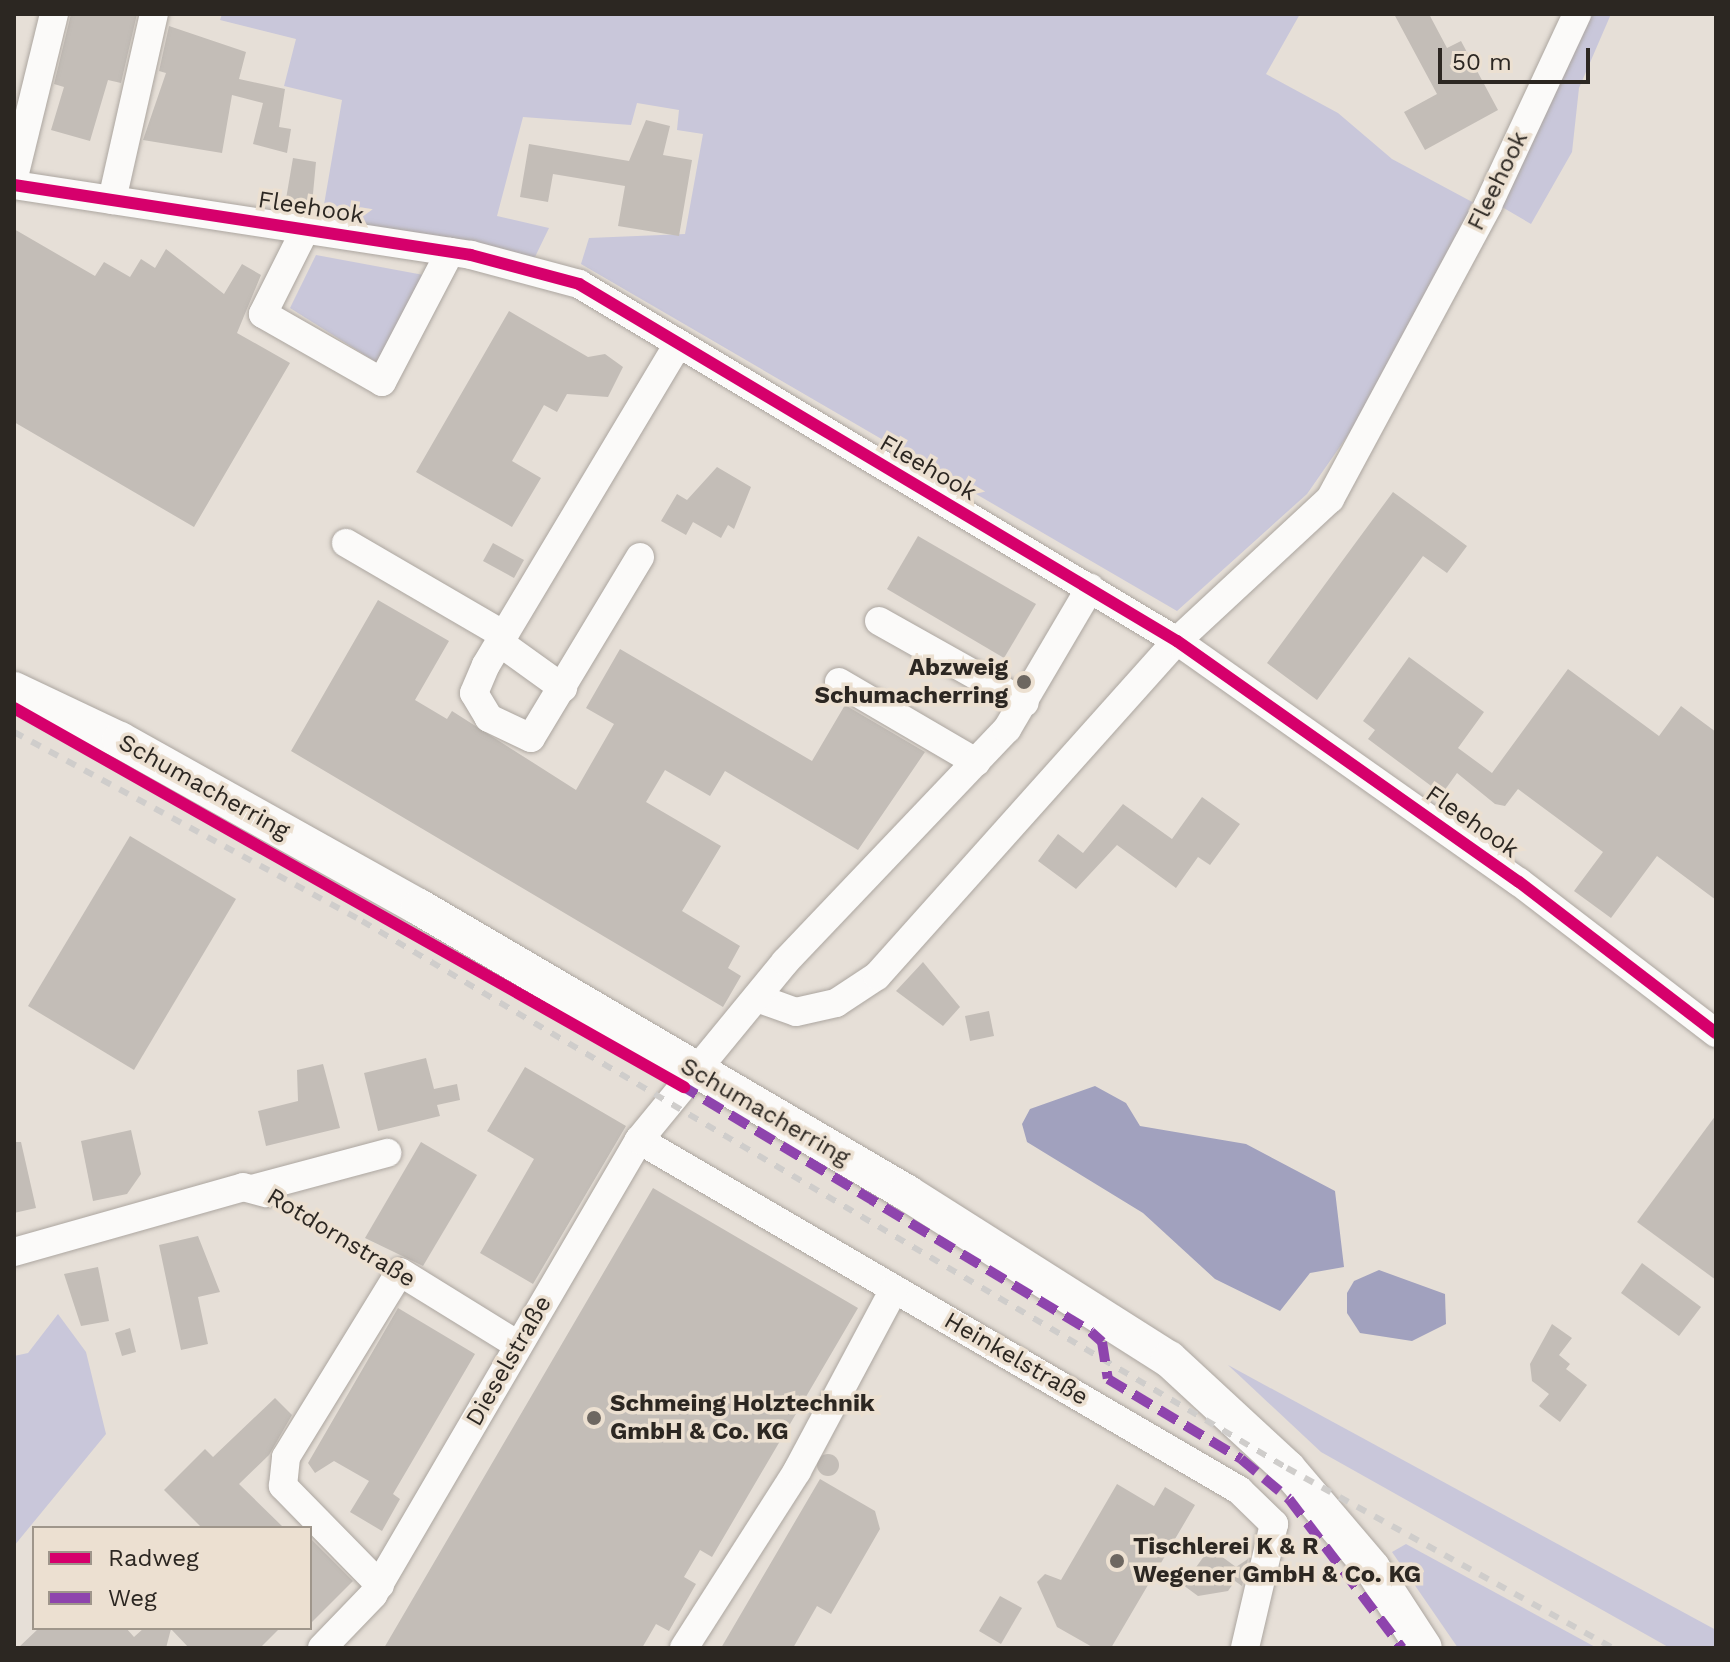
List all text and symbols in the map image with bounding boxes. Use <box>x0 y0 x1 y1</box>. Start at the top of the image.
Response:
scale bar <box>1442 32 1594 82</box>
text: 50 m <box>1452 48 1512 76</box>
street label: Fleehook <box>1462 127 1534 235</box>
street label: Fleehook <box>256 185 366 231</box>
street label: Fleehook <box>874 429 982 507</box>
place label: Abzweig Schumacherring <box>814 654 1008 710</box>
marker: Abzweig Schumacherring <box>1015 673 1033 691</box>
street label: Schumacherring <box>114 728 294 846</box>
street label: Fleehook <box>1420 780 1524 864</box>
street label: Schumacherring <box>675 1052 855 1172</box>
street label: Rotdornstraße <box>261 1182 421 1294</box>
street label: Dieselstraße <box>460 1291 558 1431</box>
street label: Heinkelstraße <box>939 1306 1093 1412</box>
place label: Schmeing Holztechnik GmbH & Co. KG <box>610 1390 875 1446</box>
marker: Schmeing Holztechnik GmbH & Co. KG <box>585 1409 603 1427</box>
legend <box>32 1526 312 1630</box>
place label: Tischlerei K & R Wegener GmbH & Co. KG <box>1133 1533 1422 1589</box>
text: Radweg <box>108 1544 199 1572</box>
marker: Tischlerei K & R Wegener GmbH & Co. KG <box>1108 1552 1126 1570</box>
text: Weg <box>108 1584 157 1612</box>

